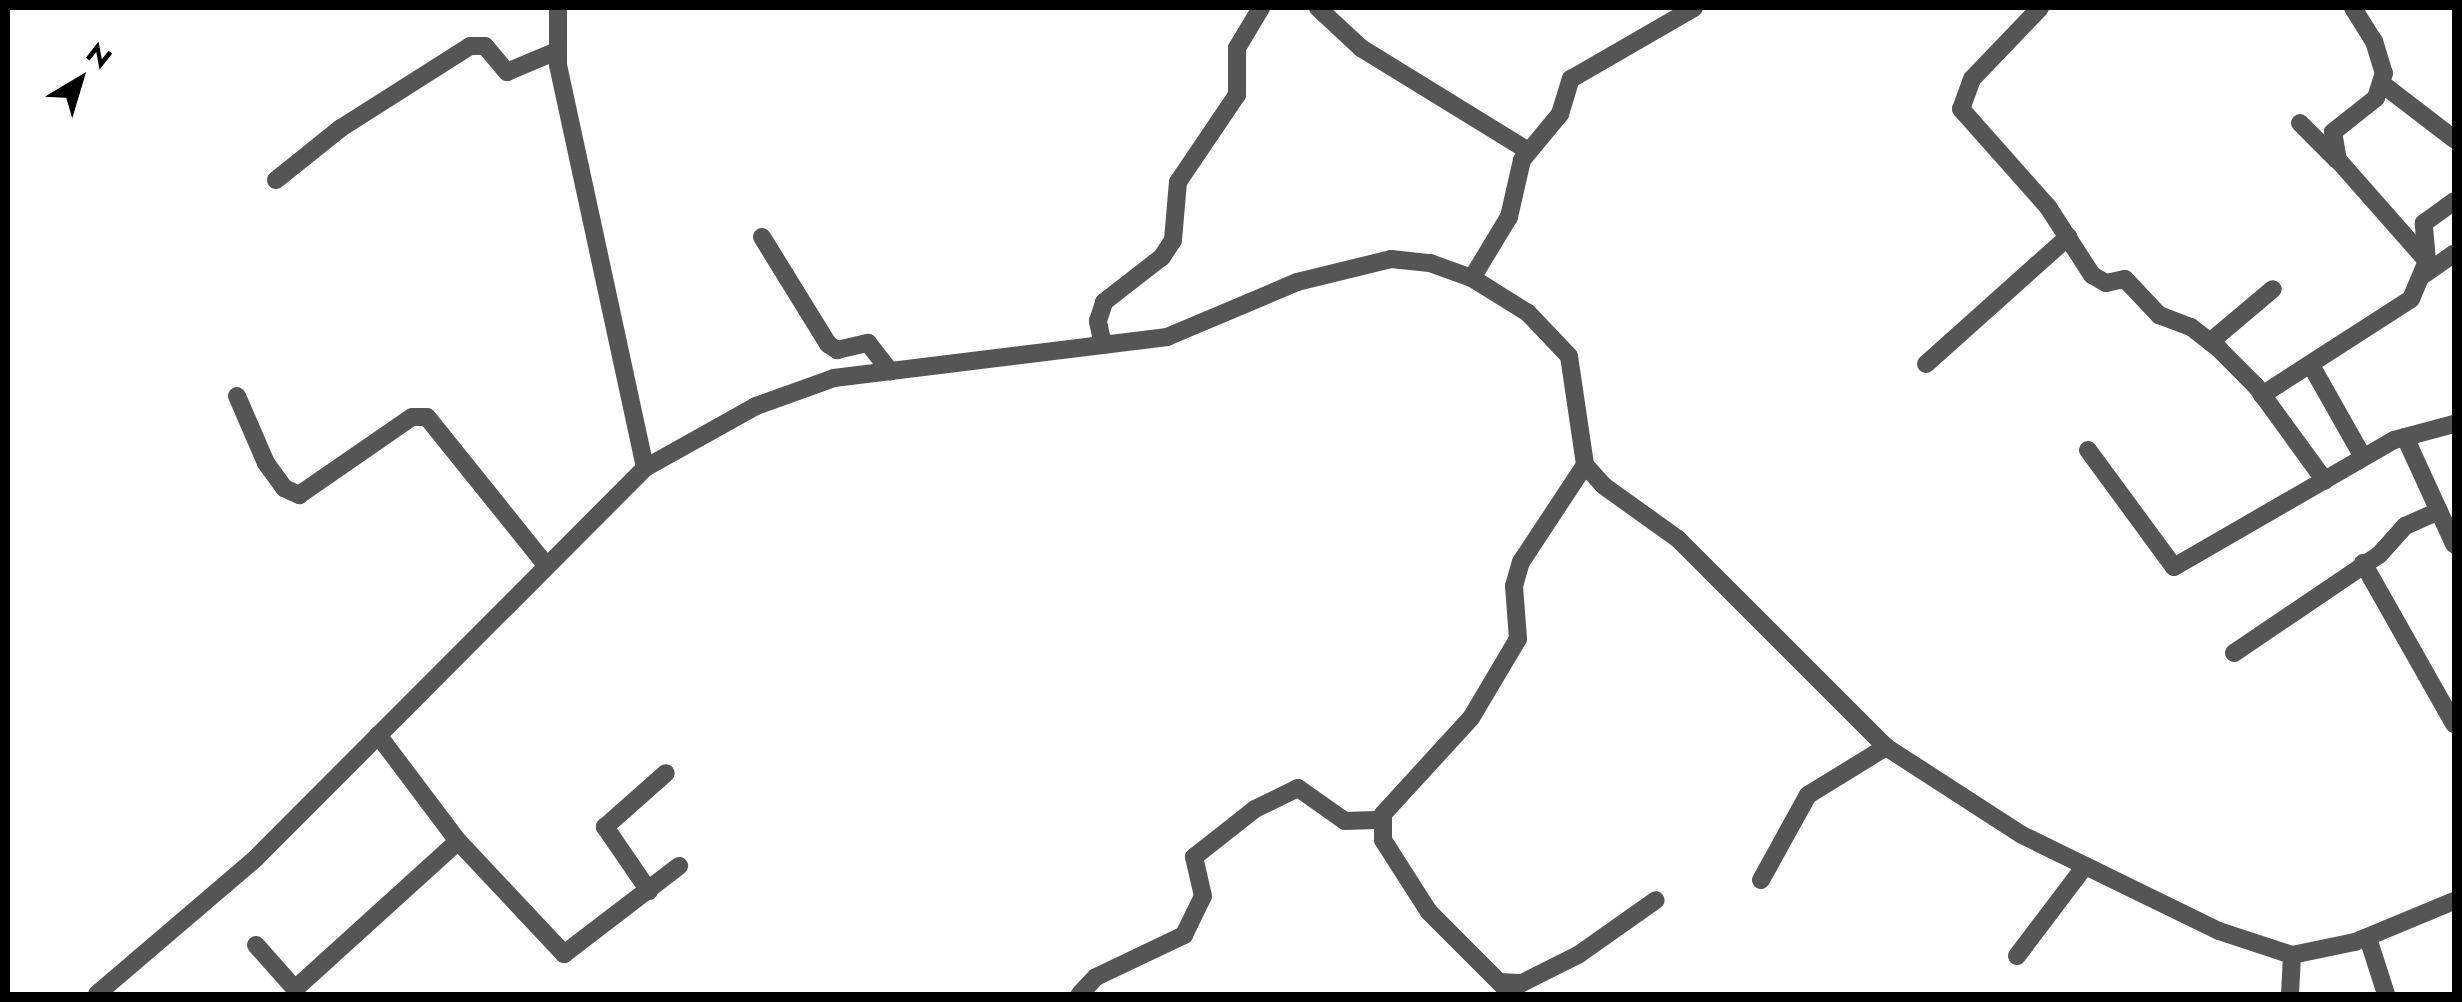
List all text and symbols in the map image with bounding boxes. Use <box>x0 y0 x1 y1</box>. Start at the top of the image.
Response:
north arrow <box>30 30 130 130</box>
text: N <box>77 33 120 79</box>

